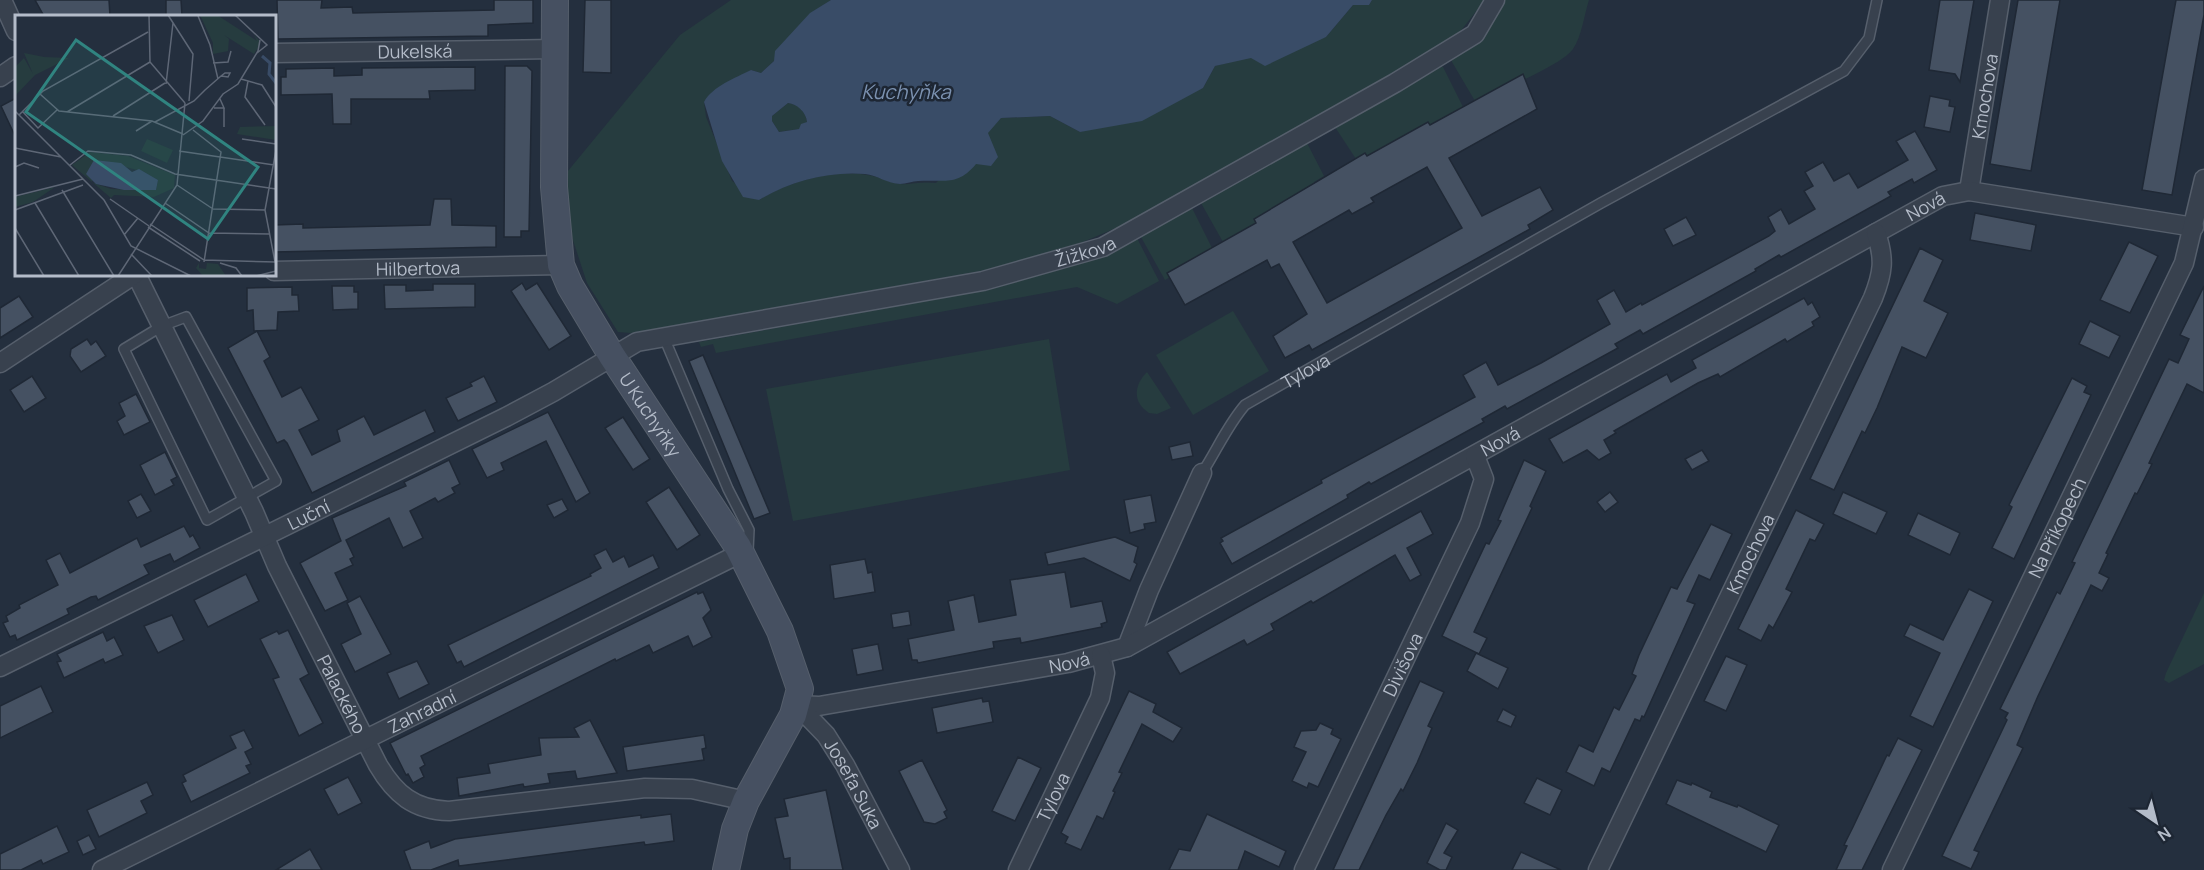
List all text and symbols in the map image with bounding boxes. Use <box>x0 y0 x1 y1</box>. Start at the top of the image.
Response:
inset map <box>15 15 276 276</box>
street label: Dukelská <box>377 38 452 64</box>
street label: Kmochova <box>1966 52 2003 141</box>
water label: Kuchyňka <box>861 78 952 105</box>
street label: Nová <box>1901 185 1949 226</box>
street label: Žižkova <box>1052 230 1120 272</box>
street label: Hilbertova <box>376 255 460 281</box>
street label: Tylova <box>1277 347 1334 394</box>
street label: U Kuchyňky <box>614 368 687 462</box>
street label: Nová <box>1476 420 1524 461</box>
street label: Na Příkopech <box>2022 473 2091 582</box>
street label: Luční <box>283 494 334 535</box>
street label: Kmochova <box>1721 510 1780 598</box>
street label: Divišova <box>1377 628 1428 700</box>
street label: Nová <box>1047 646 1092 678</box>
street label: Palackého <box>312 651 372 737</box>
street label: Zahradní <box>384 684 460 738</box>
street label: Josefa Suka <box>819 734 888 833</box>
street label: Tylova <box>1031 768 1075 826</box>
north arrow <box>2126 792 2186 852</box>
text: N <box>2154 822 2176 847</box>

